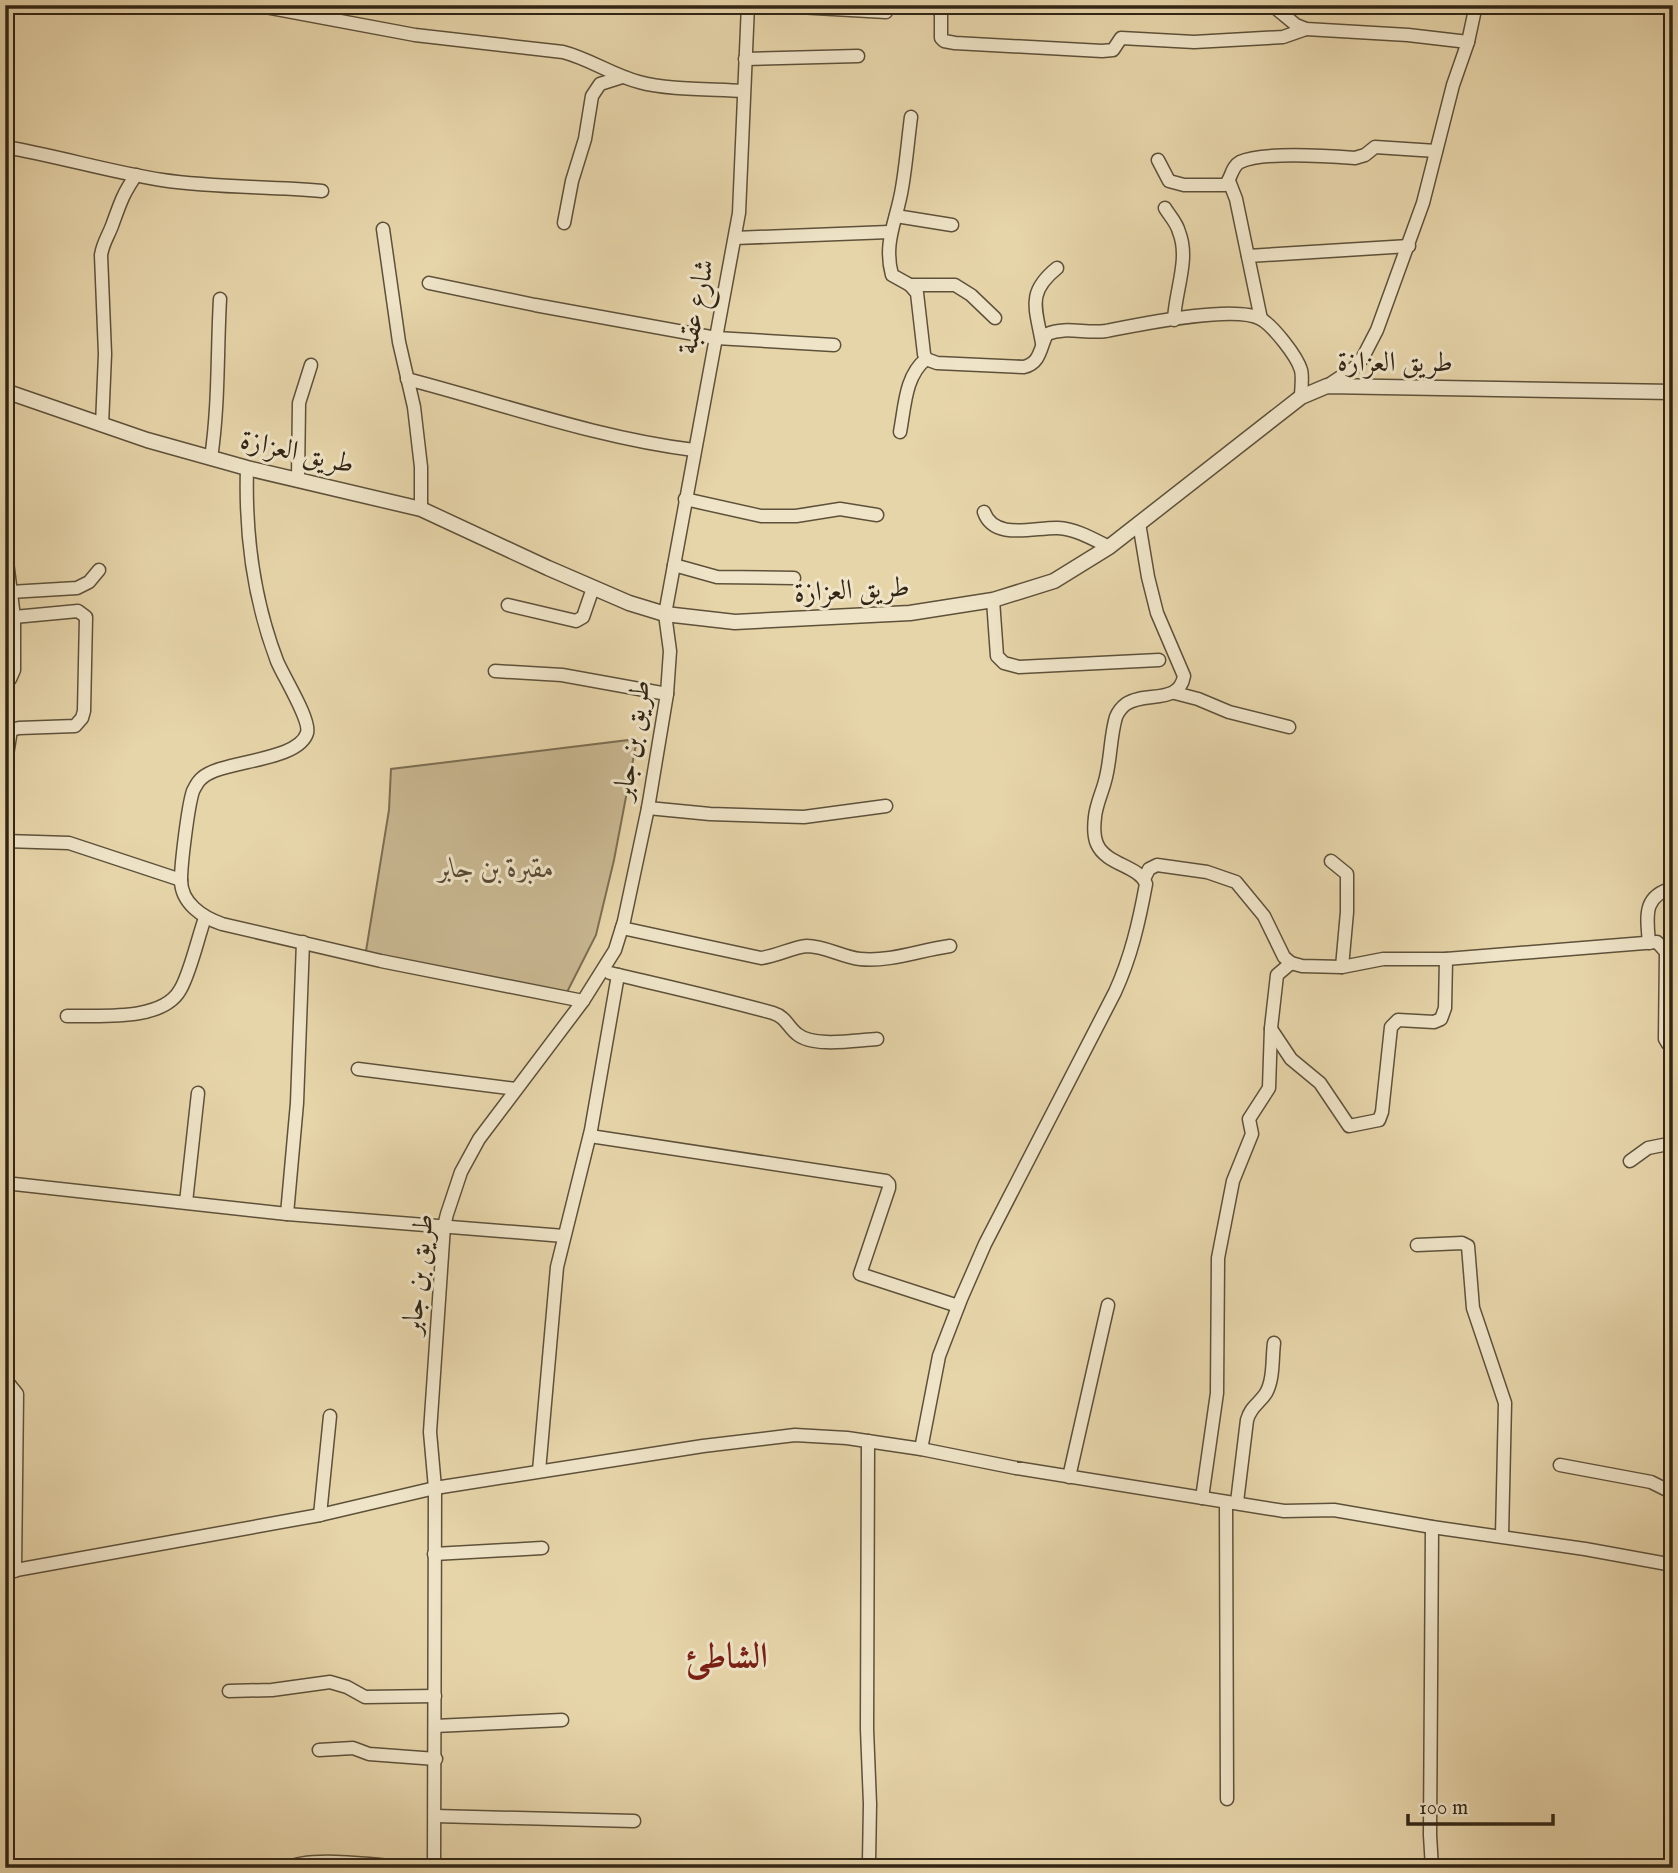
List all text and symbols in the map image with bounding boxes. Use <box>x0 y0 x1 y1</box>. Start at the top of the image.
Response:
street label: شارع عقبة <box>671 256 727 358</box>
street label: طريق العزازة <box>1337 346 1453 381</box>
street label: طريق العزازة <box>237 423 357 483</box>
street label: طريق العزازة <box>793 570 911 612</box>
street label: طريق بن جابر <box>606 677 660 805</box>
park label: مقبرة بن جابر <box>436 852 554 887</box>
street label: طريق بن جابر <box>395 1212 443 1339</box>
district label: الشاطئ <box>686 1635 768 1680</box>
scale bar <box>1408 1782 1554 1826</box>
text: 100 m <box>1419 1795 1468 1822</box>

